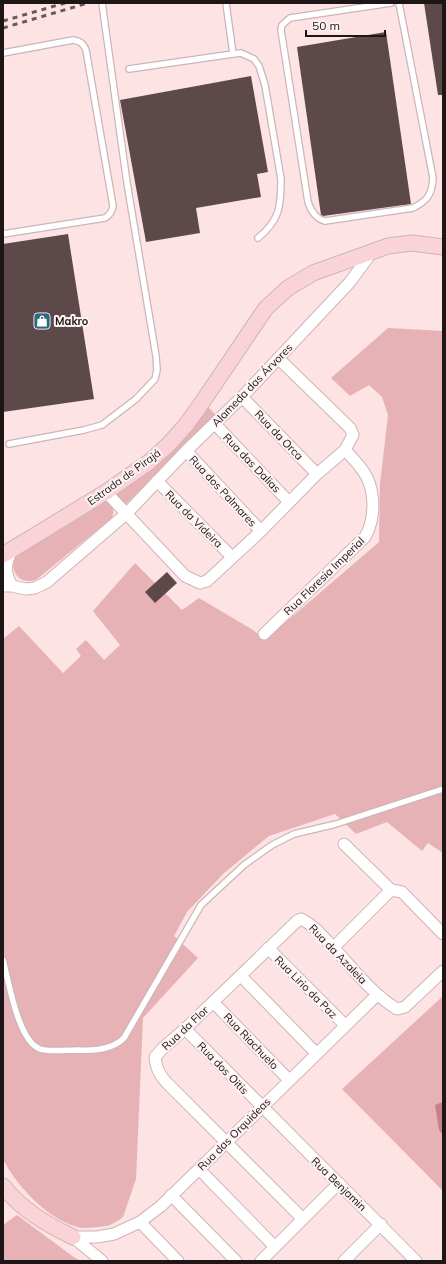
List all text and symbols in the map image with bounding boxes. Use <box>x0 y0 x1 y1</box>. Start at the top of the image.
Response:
scale bar <box>306 12 385 38</box>
text: 50 m <box>312 18 340 33</box>
shop icon: Makro <box>32 311 52 331</box>
place label: Makro <box>55 314 89 328</box>
street label: Alameda das Árvores <box>209 340 295 430</box>
street label: Rua da Orca <box>252 407 306 463</box>
street label: Rua das Dalias <box>220 430 284 496</box>
street label: Estrada de Pirajá <box>85 446 163 508</box>
street label: Rua dos Palmares <box>186 452 260 530</box>
street label: Rua da Videira <box>162 487 226 551</box>
street label: Rua Floresia Imperial <box>281 534 367 618</box>
street label: Rua da Azaleia <box>306 921 370 987</box>
street label: Rua Lirio da Paz <box>272 953 341 1022</box>
street label: Rua da Flor <box>159 1003 211 1053</box>
street label: Rua Riachuelo <box>220 1010 282 1072</box>
street label: Rua dos Oitis <box>194 1039 252 1097</box>
street label: Rua das Orquideas <box>195 1095 273 1173</box>
street label: Rua Benjamin <box>308 1154 370 1214</box>

